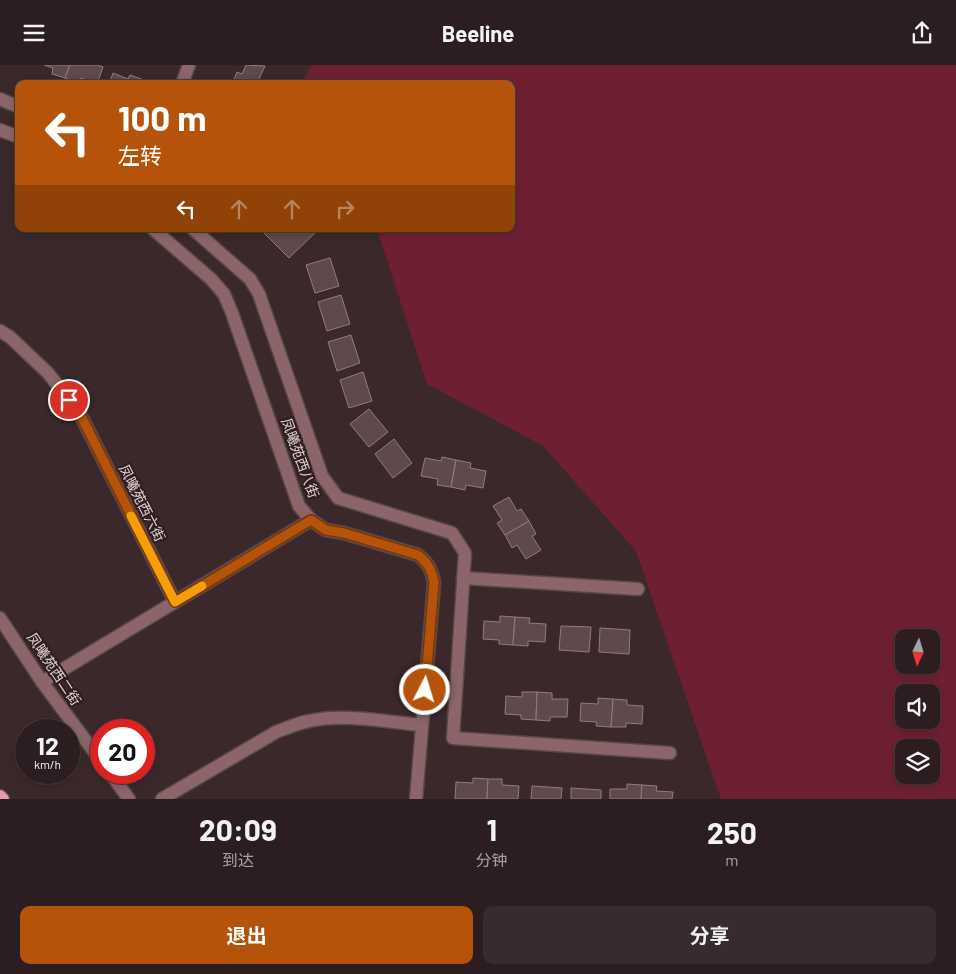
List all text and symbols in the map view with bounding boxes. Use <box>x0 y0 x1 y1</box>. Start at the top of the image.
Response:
icon: menu <box>20 19 48 47</box>
icon: share <box>908 19 936 47</box>
text: Beeline <box>442 20 514 46</box>
text: 100 m <box>118 96 207 138</box>
icon: left <box>35 100 100 165</box>
text: 左转 <box>118 142 162 168</box>
icon: left <box>172 195 200 223</box>
icon: ahead <box>225 195 253 223</box>
icon: ahead <box>278 195 306 223</box>
icon: right <box>331 195 359 223</box>
pin <box>48 379 90 421</box>
icon: arrive <box>55 386 83 414</box>
street label: 凤曦苑西八街 <box>278 415 323 500</box>
street label: 凤曦苑西六街 <box>116 461 169 544</box>
street label: 凤曦苑西二街 <box>24 629 85 708</box>
north arrow <box>895 629 940 674</box>
map controls <box>895 629 940 784</box>
position arrow <box>398 663 450 715</box>
button: sound <box>895 684 940 729</box>
speed limit sign: 20 <box>90 719 155 784</box>
text: 12 <box>36 730 59 760</box>
button: layers <box>895 739 940 784</box>
text: km/h <box>34 757 61 771</box>
text: 20:09 <box>199 811 277 847</box>
text: 1 <box>487 811 497 847</box>
text: 250 <box>707 814 757 850</box>
text: 到达 <box>222 850 254 869</box>
text: 分钟 <box>476 850 508 869</box>
text: m <box>725 850 739 869</box>
button: 退出 <box>20 906 473 964</box>
button: 分享 <box>483 906 936 964</box>

